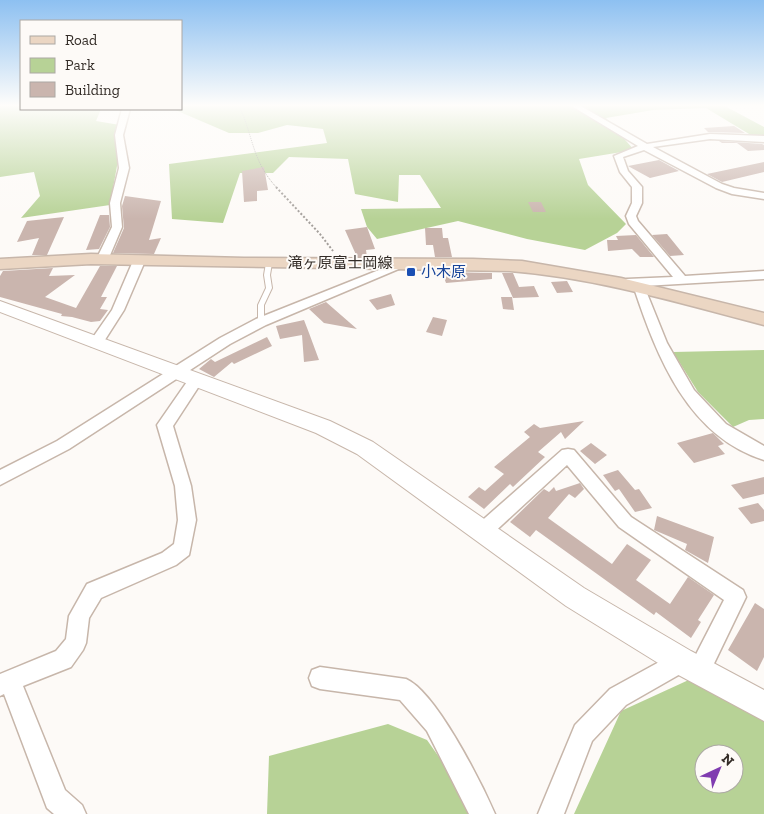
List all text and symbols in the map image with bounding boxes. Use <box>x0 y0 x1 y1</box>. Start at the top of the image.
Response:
legend <box>20 20 182 110</box>
text: Road <box>65 31 98 49</box>
text: Park <box>65 56 95 74</box>
text: Building <box>65 81 120 99</box>
street label: 滝ヶ原富士岡線 <box>287 254 393 272</box>
place label: 小木原 <box>421 263 466 281</box>
marker: 小木原 <box>405 266 417 278</box>
north arrow <box>694 744 744 794</box>
text: N <box>718 750 738 770</box>

